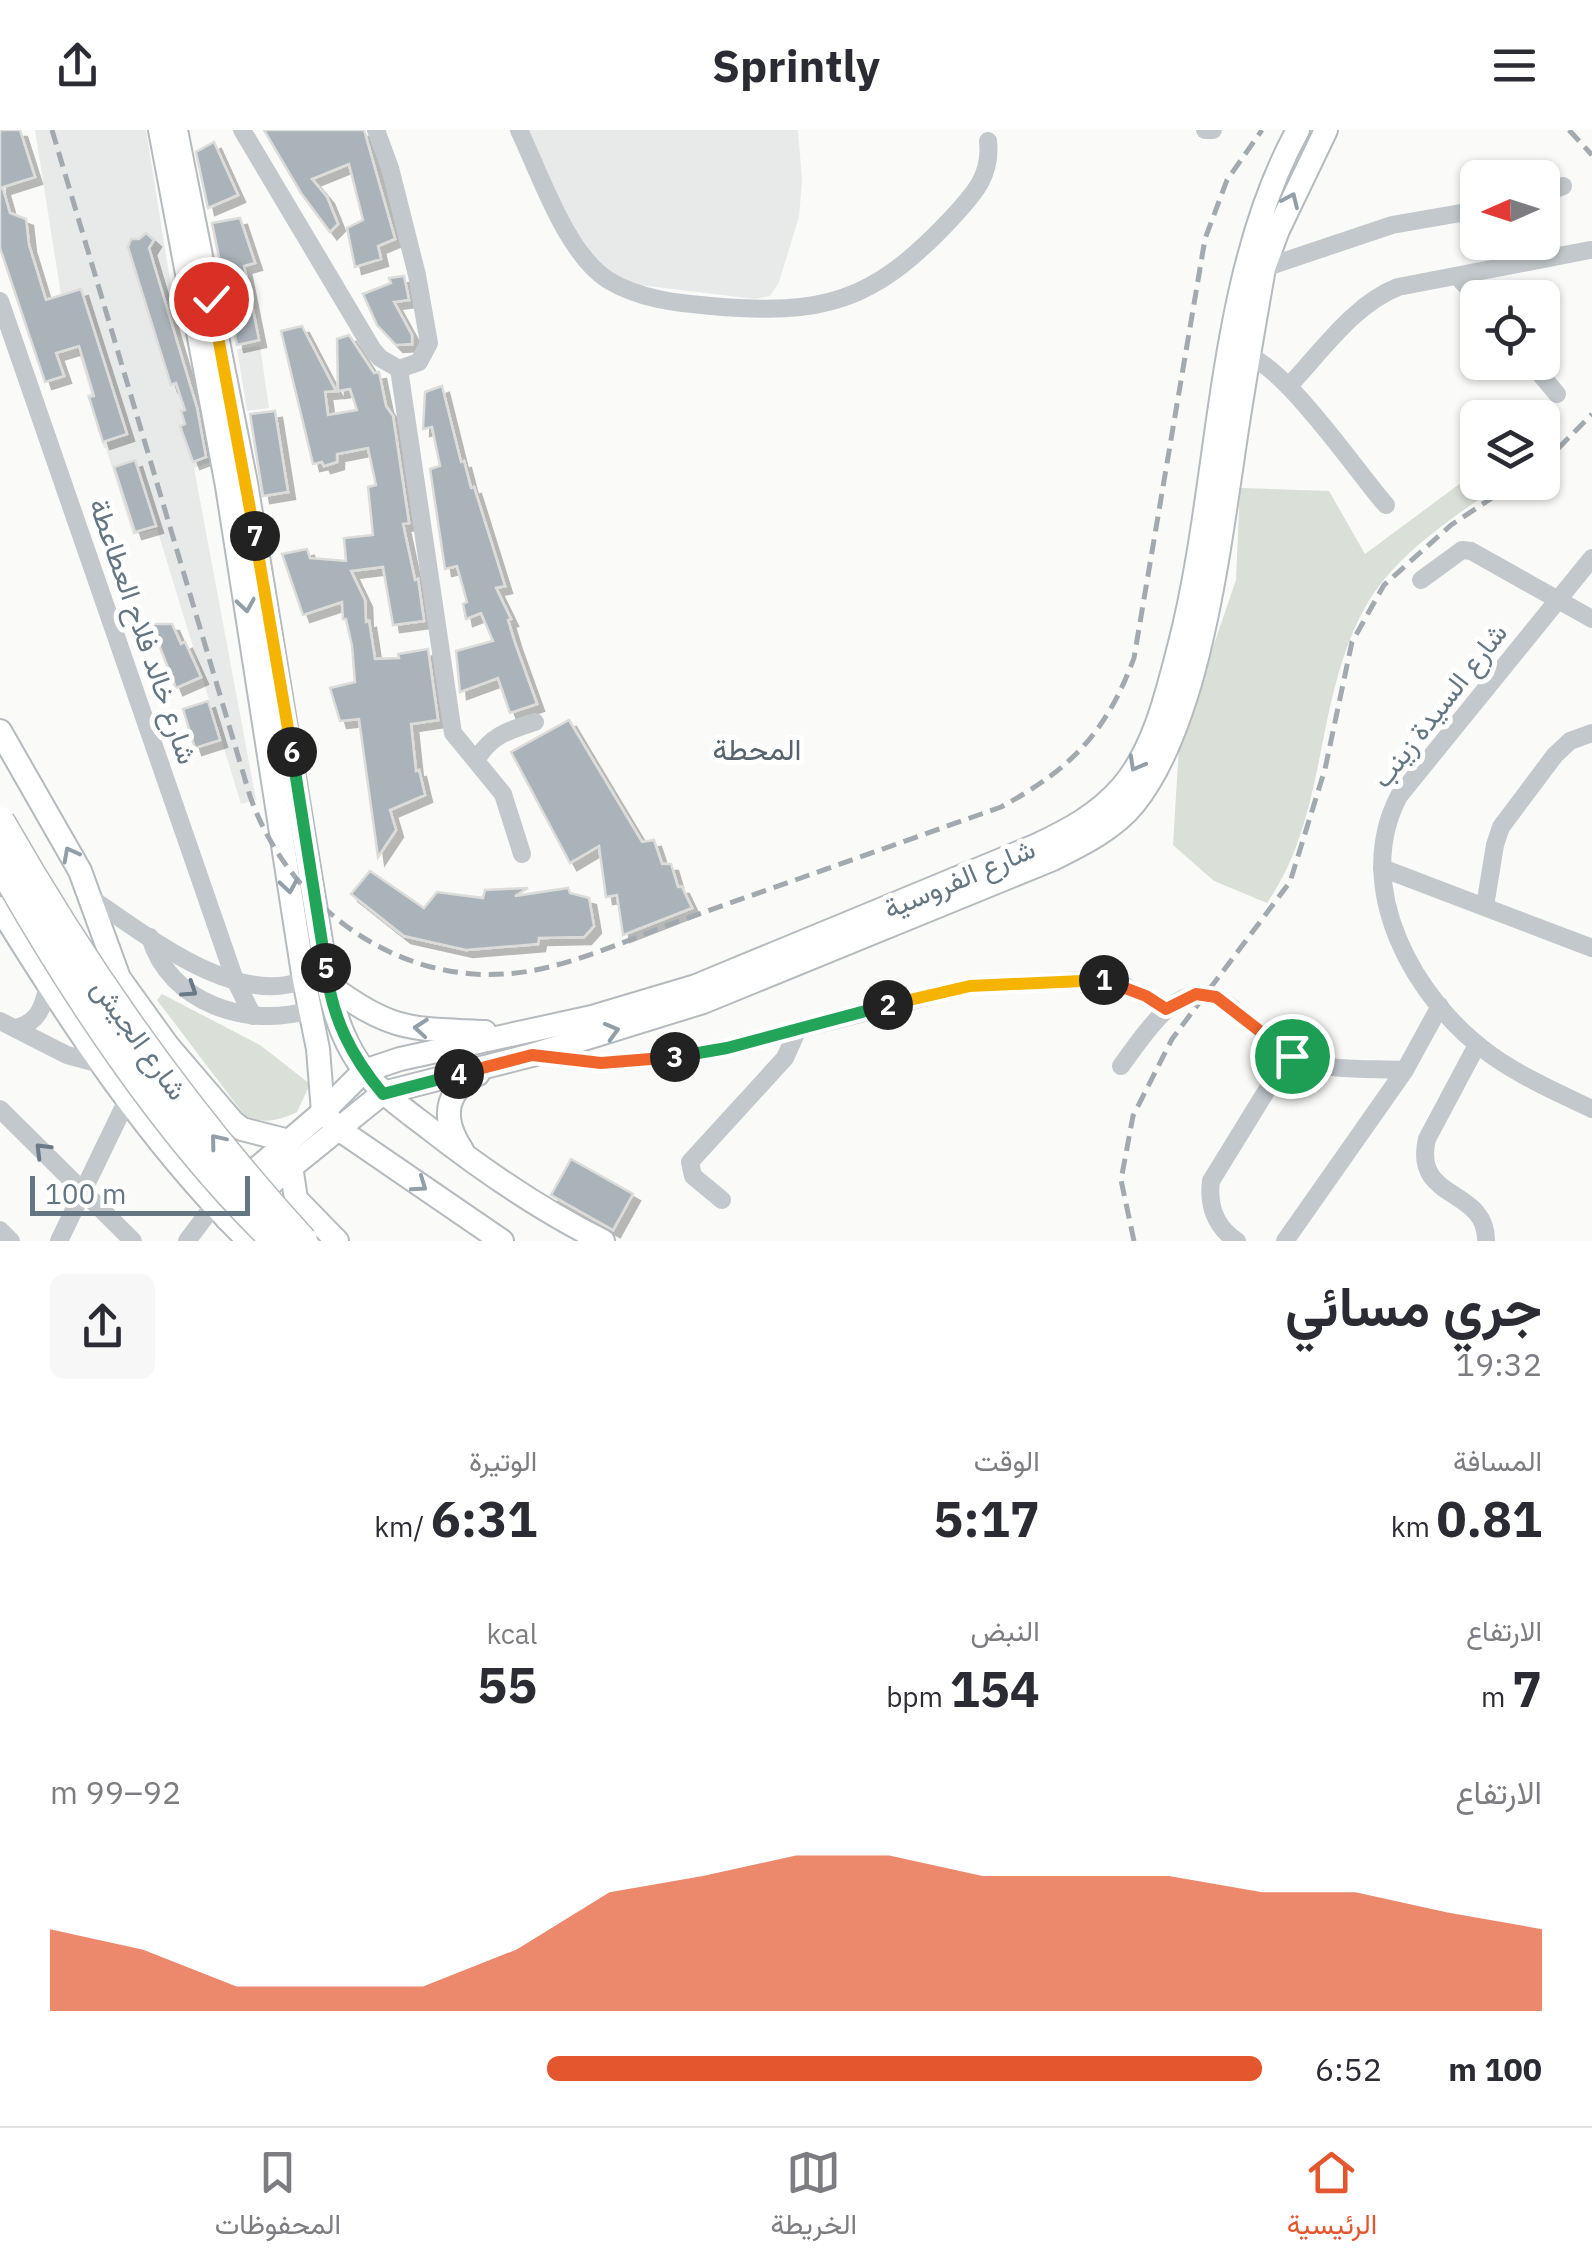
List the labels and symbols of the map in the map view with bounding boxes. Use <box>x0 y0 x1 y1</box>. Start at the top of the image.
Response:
north arrow <box>1460 160 1560 260</box>
one-way arrow <box>1279 192 1299 210</box>
pin <box>169 257 254 342</box>
street label: شارع خالد فلاح العطاعطة <box>80 493 207 769</box>
pin: 7 <box>230 511 280 561</box>
one-way arrow <box>234 597 255 613</box>
street label: شارع السيدة زينب <box>1363 615 1516 796</box>
pin: 6 <box>267 727 317 777</box>
district label: المحطة <box>712 729 802 768</box>
one-way arrow <box>1129 753 1148 771</box>
street label: شارع الفروسية <box>878 830 1041 927</box>
one-way arrow <box>63 846 82 864</box>
one-way arrow <box>278 878 299 894</box>
pin: 5 <box>301 943 351 993</box>
pin: 1 <box>1079 955 1129 1005</box>
street label: شارع الجيش <box>83 971 197 1108</box>
one-way arrow <box>179 978 197 997</box>
pin: 2 <box>863 980 913 1030</box>
pin <box>1250 1014 1335 1099</box>
one-way arrow <box>413 1018 429 1040</box>
one-way arrow <box>603 1022 620 1043</box>
pin: 3 <box>650 1032 700 1082</box>
pin: 4 <box>434 1049 484 1099</box>
one-way arrow <box>211 1134 228 1152</box>
one-way arrow <box>35 1144 53 1162</box>
scale bar <box>30 1171 250 1216</box>
one-way arrow <box>409 1173 427 1192</box>

